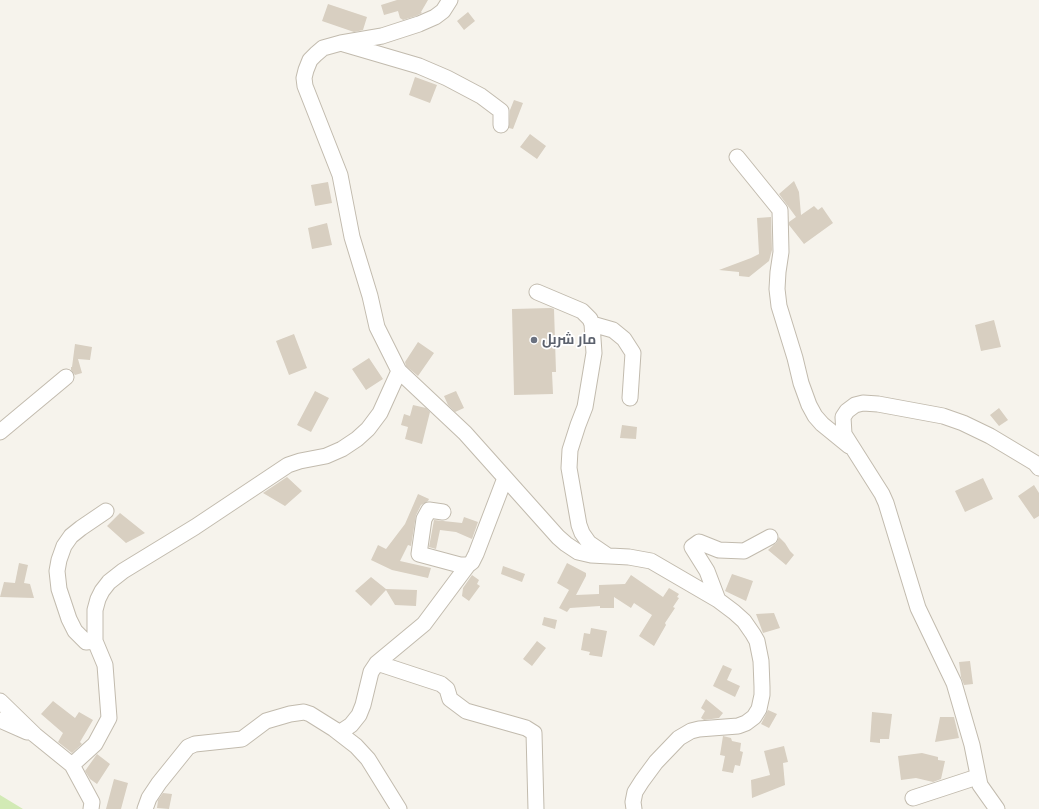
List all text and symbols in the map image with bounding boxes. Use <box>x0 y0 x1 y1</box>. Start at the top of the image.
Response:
place label: مار شربل <box>542 332 596 348</box>
marker: مار شربل <box>529 335 539 345</box>

